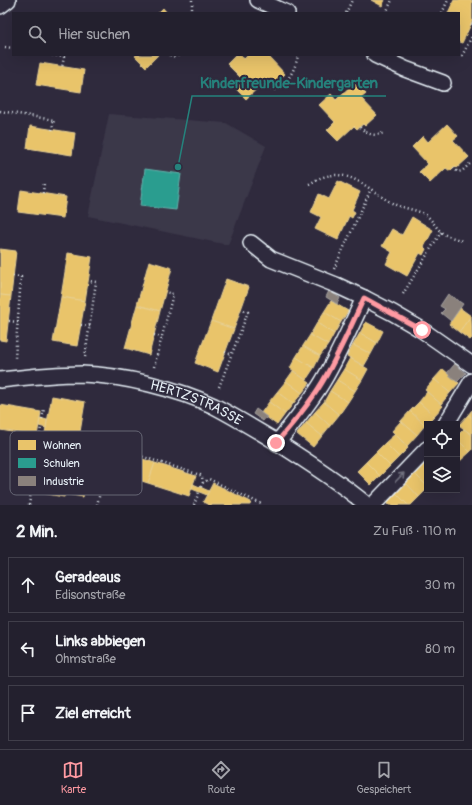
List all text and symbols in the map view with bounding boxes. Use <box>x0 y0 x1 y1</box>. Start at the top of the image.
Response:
search box <box>12 12 460 56</box>
icon: search <box>26 23 48 45</box>
text: Hier suchen <box>58 25 130 44</box>
callout: Kinderfreunde-Kindergarten <box>192 69 386 96</box>
text: Kinderfreunde-Kindergarten <box>200 74 378 93</box>
route start <box>413 321 431 339</box>
street label: HERTZSTRASSE <box>148 377 245 429</box>
map controls <box>424 421 460 493</box>
button: locate <box>424 421 460 457</box>
legend <box>10 431 142 495</box>
route end <box>267 434 285 452</box>
text: Wohnen <box>43 439 81 452</box>
text: Schulen <box>43 457 80 470</box>
button: layers <box>424 457 460 493</box>
one-way arrow <box>395 472 405 482</box>
text: Industrie <box>43 475 84 488</box>
text: 2 Min. <box>16 521 58 542</box>
text: Zu Fuß · 110 m <box>373 523 456 539</box>
text: Geradeaus <box>55 568 121 587</box>
icon: ahead <box>17 574 39 596</box>
text: 30 m <box>425 577 455 593</box>
text: Edisonstraße <box>55 587 125 603</box>
text: Links abbiegen <box>55 632 146 651</box>
icon: left <box>17 638 39 660</box>
text: 80 m <box>425 641 455 657</box>
text: Ohmstraße <box>55 651 116 667</box>
icon: arrive <box>17 702 39 724</box>
text: Ziel erreicht <box>55 704 131 723</box>
tab: Karte <box>61 759 86 796</box>
tab: Route <box>208 759 235 796</box>
tab: Gespeichert <box>357 759 411 796</box>

